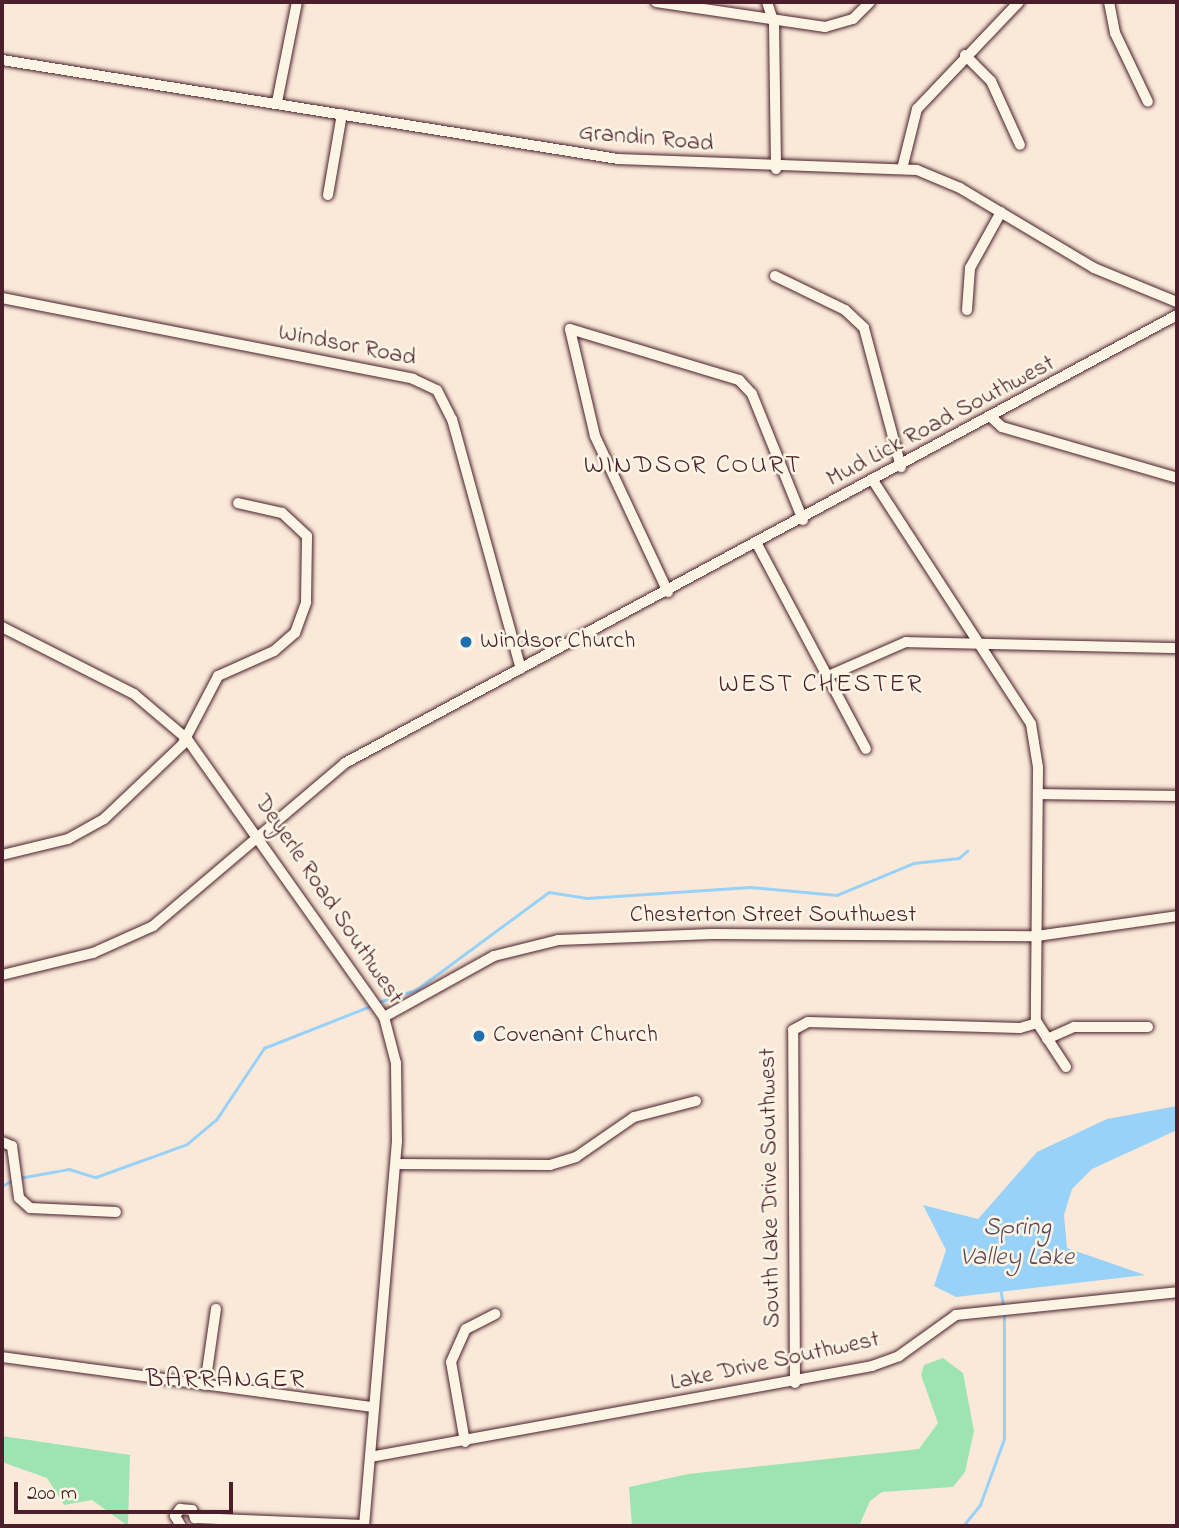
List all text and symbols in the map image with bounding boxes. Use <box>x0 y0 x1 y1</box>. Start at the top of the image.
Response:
street label: Grandin Road <box>577 119 715 159</box>
street label: Windsor Road <box>276 319 418 373</box>
street label: Mud Lick Road Southwest <box>822 350 1060 494</box>
district label: WINDSOR COURT <box>585 451 801 483</box>
place label: Windsor Church <box>480 628 635 656</box>
marker: Windsor Church <box>458 634 474 650</box>
district label: WEST CHESTER <box>720 670 922 702</box>
street label: Deyerle Road Southwest <box>247 790 409 1010</box>
street label: Chesterton Street Southwest <box>630 902 916 930</box>
place label: Covenant Church <box>493 1022 658 1050</box>
marker: Covenant Church <box>471 1028 487 1044</box>
street label: South Lake Drive Southwest <box>754 1048 788 1328</box>
water label: Spring Valley Lake <box>960 1213 1074 1274</box>
street label: Lake Drive Southwest <box>668 1326 882 1398</box>
district label: BARRANGER <box>147 1365 305 1397</box>
scale bar <box>18 1468 236 1512</box>
text: 200 m <box>27 1479 77 1509</box>

